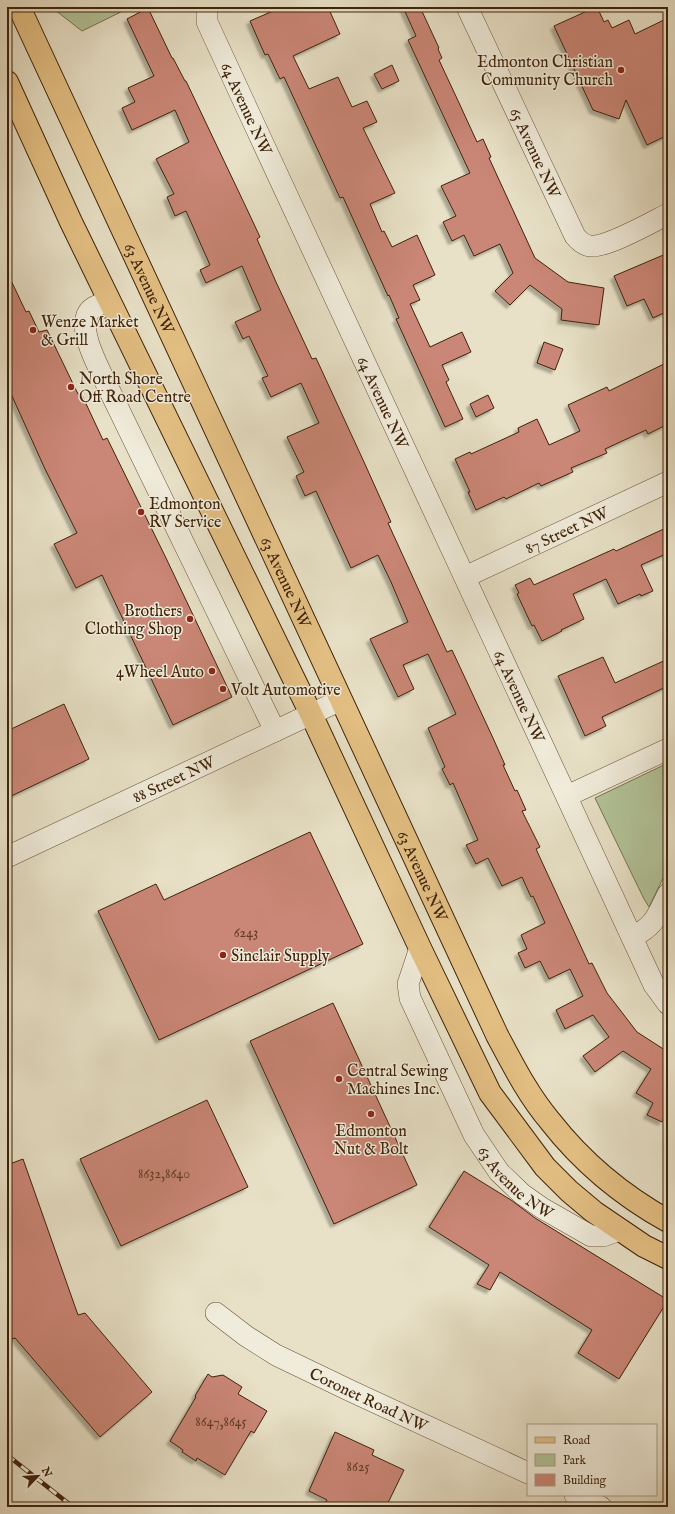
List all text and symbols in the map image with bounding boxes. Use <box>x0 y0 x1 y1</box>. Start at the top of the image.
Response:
place label: Edmonton Christian Community Church <box>477 53 613 91</box>
street label: 64 Avenue NW <box>215 60 275 159</box>
marker: Edmonton Christian Community Church <box>616 65 626 75</box>
street label: 65 Avenue NW <box>504 105 564 203</box>
street label: 63 Avenue NW <box>118 240 178 338</box>
place label: Wenze Market & Grill <box>41 313 139 351</box>
marker: Wenze Market & Grill <box>28 325 38 335</box>
street label: 64 Avenue NW <box>351 354 412 453</box>
place label: North Shore Off Road Centre <box>79 370 191 408</box>
marker: North Shore Off Road Centre <box>66 382 76 392</box>
place label: Edmonton RV Service <box>149 495 221 533</box>
street label: 87 Street NW <box>522 503 613 559</box>
marker: Edmonton RV Service <box>136 507 146 517</box>
street label: 63 Avenue NW <box>255 534 314 632</box>
place label: Brothers Clothing Shop <box>85 602 182 640</box>
marker: Brothers Clothing Shop <box>185 614 195 624</box>
street label: 64 Avenue NW <box>488 647 548 747</box>
place label: 4Wheel Auto <box>116 663 204 683</box>
marker: 4Wheel Auto <box>207 666 217 676</box>
place label: Volt Automotive <box>230 681 341 701</box>
marker: Volt Automotive <box>218 684 228 694</box>
street label: 88 Street NW <box>130 752 219 808</box>
street label: 63 Avenue NW <box>391 828 451 926</box>
house number: 6243 <box>234 924 258 942</box>
place label: Sinclair Supply <box>231 947 330 967</box>
marker: Sinclair Supply <box>218 950 228 960</box>
place label: Central Sewing Machines Inc. <box>347 1062 448 1100</box>
marker: Central Sewing Machines Inc. <box>334 1074 344 1084</box>
marker: Edmonton Nut & Bolt <box>366 1109 376 1119</box>
place label: Edmonton Nut & Bolt <box>333 1122 409 1160</box>
street label: 63 Avenue NW <box>472 1143 557 1225</box>
house number: 8632,8640 <box>138 1165 190 1183</box>
street label: Coronet Road NW <box>306 1365 431 1437</box>
house number: 8647,8645 <box>195 1413 247 1431</box>
legend <box>527 1424 657 1496</box>
text: Road <box>563 1433 591 1448</box>
text: Park <box>563 1453 586 1468</box>
north arrow <box>18 1456 58 1496</box>
house number: 8625 <box>347 1458 370 1476</box>
text: N <box>37 1464 55 1480</box>
text: Building <box>563 1473 607 1488</box>

